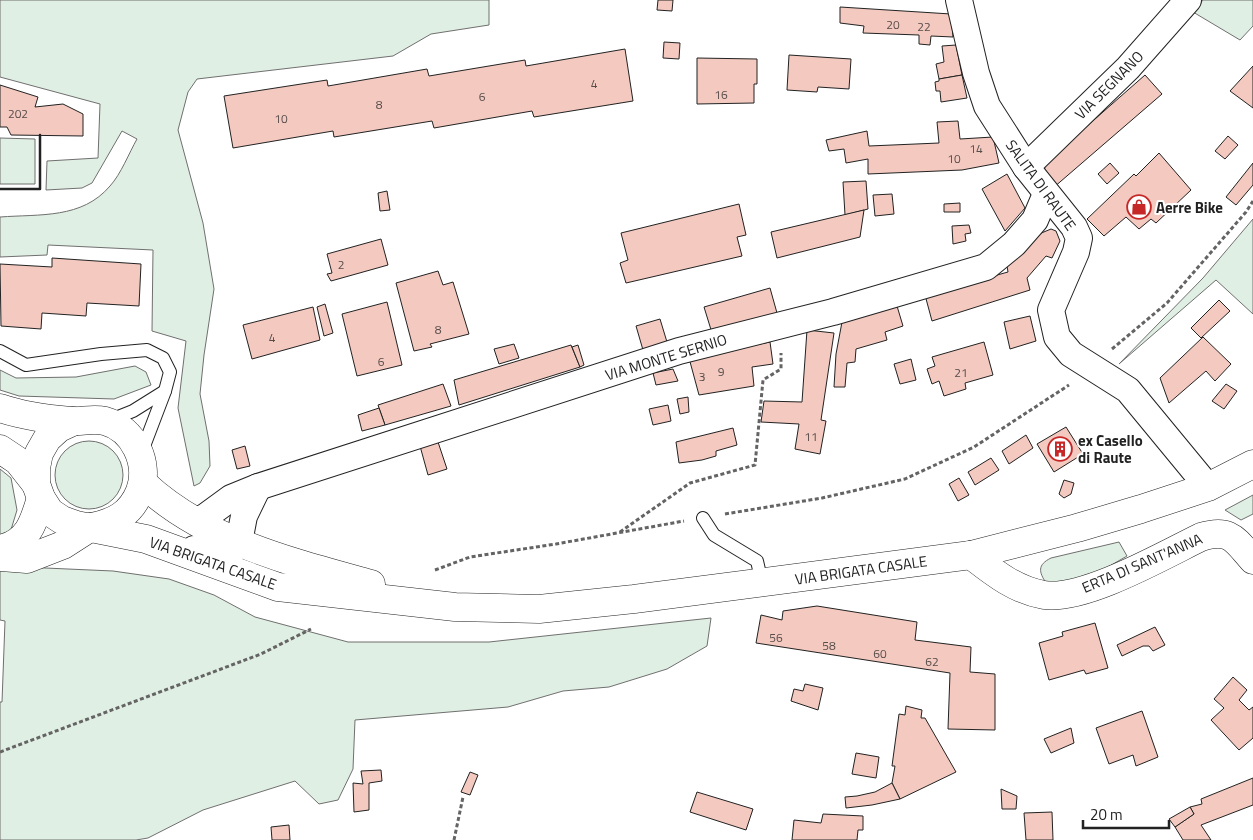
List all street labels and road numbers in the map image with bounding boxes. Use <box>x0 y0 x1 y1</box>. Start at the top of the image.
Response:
street label: VIA SEGNANO <box>1069 45 1149 125</box>
street label: SALITA DI RAUTE <box>1000 135 1082 235</box>
street label: VIA MONTE SERNIO <box>602 328 730 386</box>
street label: ERTA DI SANT'ANNA <box>1078 527 1206 599</box>
street label: VIA BRIGATA CASALE <box>146 530 280 596</box>
street label: VIA BRIGATA CASALE <box>793 549 929 591</box>

